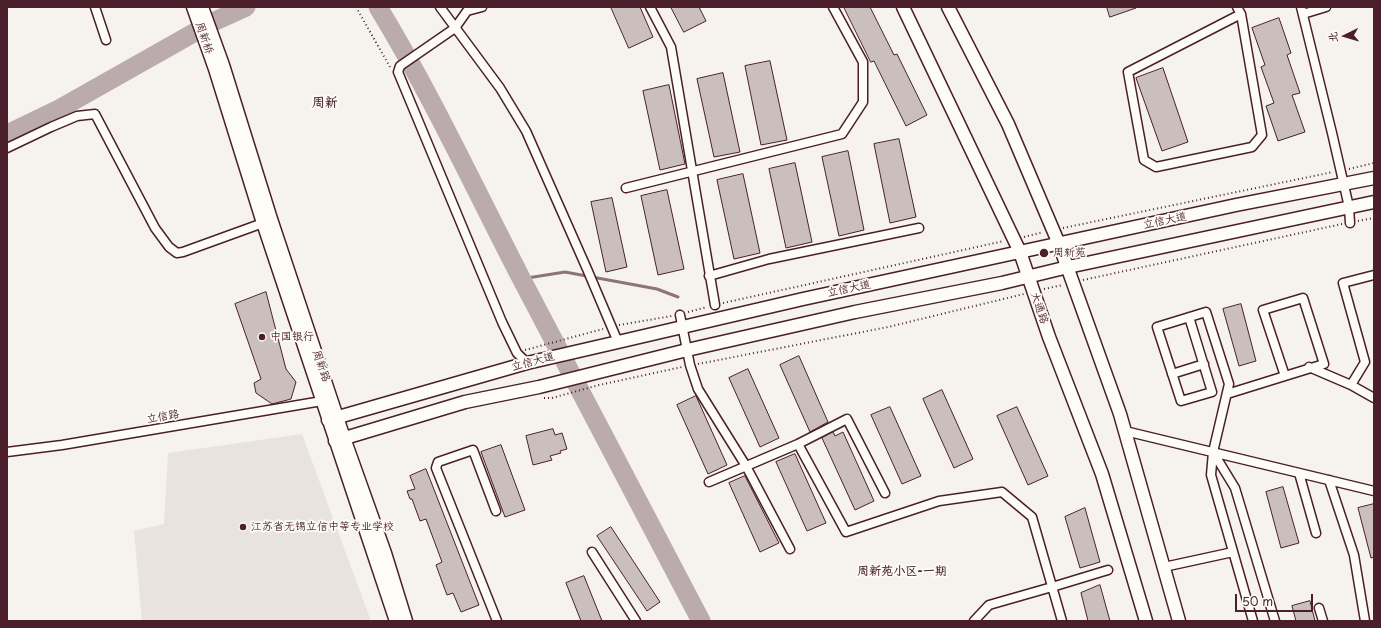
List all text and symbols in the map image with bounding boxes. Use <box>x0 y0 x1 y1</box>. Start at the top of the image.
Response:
north arrow <box>1325 16 1365 56</box>
street label: 周新桥 <box>192 20 216 56</box>
text: 北 <box>1324 31 1341 43</box>
district label: 周新 <box>312 95 338 111</box>
street label: 立信大道 <box>1142 210 1188 232</box>
place label: 周新苑 <box>1053 246 1086 260</box>
marker: 周新苑 <box>1038 247 1050 259</box>
street label: 立信大道 <box>826 278 872 300</box>
street label: 大通路 <box>1027 290 1051 326</box>
place label: 中国银行 <box>270 330 314 344</box>
marker: 中国银行 <box>257 332 267 342</box>
street label: 周新路 <box>309 348 333 384</box>
street label: 立信大道 <box>510 350 556 374</box>
street label: 立信路 <box>146 408 180 426</box>
place label: 江苏省无锡立信中等专业学校 <box>251 520 394 534</box>
marker: 江苏省无锡立信中等专业学校 <box>238 522 248 532</box>
district label: 周新苑小区-一期 <box>857 565 947 579</box>
scale bar <box>1237 586 1315 612</box>
text: 50 m <box>1242 592 1273 610</box>

